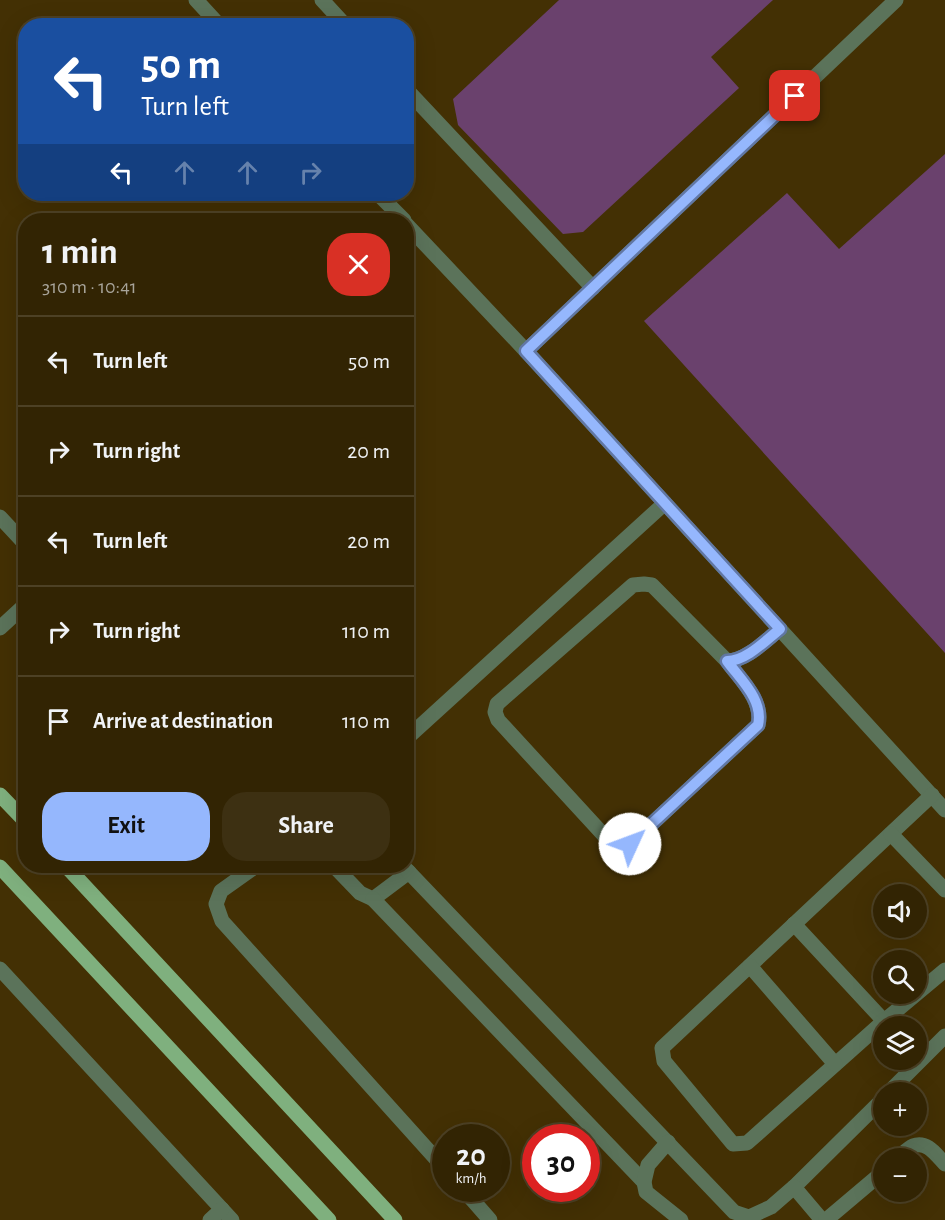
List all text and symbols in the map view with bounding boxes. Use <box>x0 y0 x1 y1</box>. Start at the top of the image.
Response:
icon: left <box>42 42 120 120</box>
text: 50 m <box>141 44 221 86</box>
pin <box>769 70 820 121</box>
icon: arrive <box>778 79 811 112</box>
text: Turn left <box>141 93 229 120</box>
icon: left <box>105 156 138 189</box>
icon: ahead <box>168 156 201 189</box>
icon: ahead <box>231 156 264 189</box>
icon: right <box>294 156 327 189</box>
button: close <box>327 233 390 296</box>
text: 1 min <box>42 234 118 270</box>
text: 310 m · 10:41 <box>42 277 137 297</box>
icon: left <box>42 345 75 378</box>
text: Turn left <box>93 350 167 372</box>
text: 50 m <box>348 350 390 372</box>
icon: right <box>42 435 75 468</box>
text: Turn right <box>93 440 180 462</box>
text: 20 m <box>347 440 390 462</box>
icon: left <box>42 525 75 558</box>
text: Turn left <box>93 530 167 552</box>
text: 20 m <box>347 530 390 552</box>
icon: right <box>42 615 75 648</box>
text: Turn right <box>93 620 180 642</box>
text: 110 m <box>342 620 390 642</box>
icon: arrive <box>42 705 75 738</box>
text: Arrive at destination <box>93 710 273 732</box>
text: 110 m <box>342 710 390 732</box>
button: Exit <box>42 792 210 861</box>
button: Share <box>222 792 390 861</box>
position arrow <box>598 812 662 876</box>
map controls <box>873 884 927 1202</box>
button: sound <box>873 884 927 938</box>
button: search <box>873 950 927 1004</box>
button: layers <box>873 1016 927 1070</box>
button: + <box>873 1082 927 1136</box>
speed limit sign: 30 <box>522 1124 600 1202</box>
text: 20 <box>456 1141 486 1171</box>
button: − <box>873 1148 927 1202</box>
text: km/h <box>456 1171 486 1186</box>

